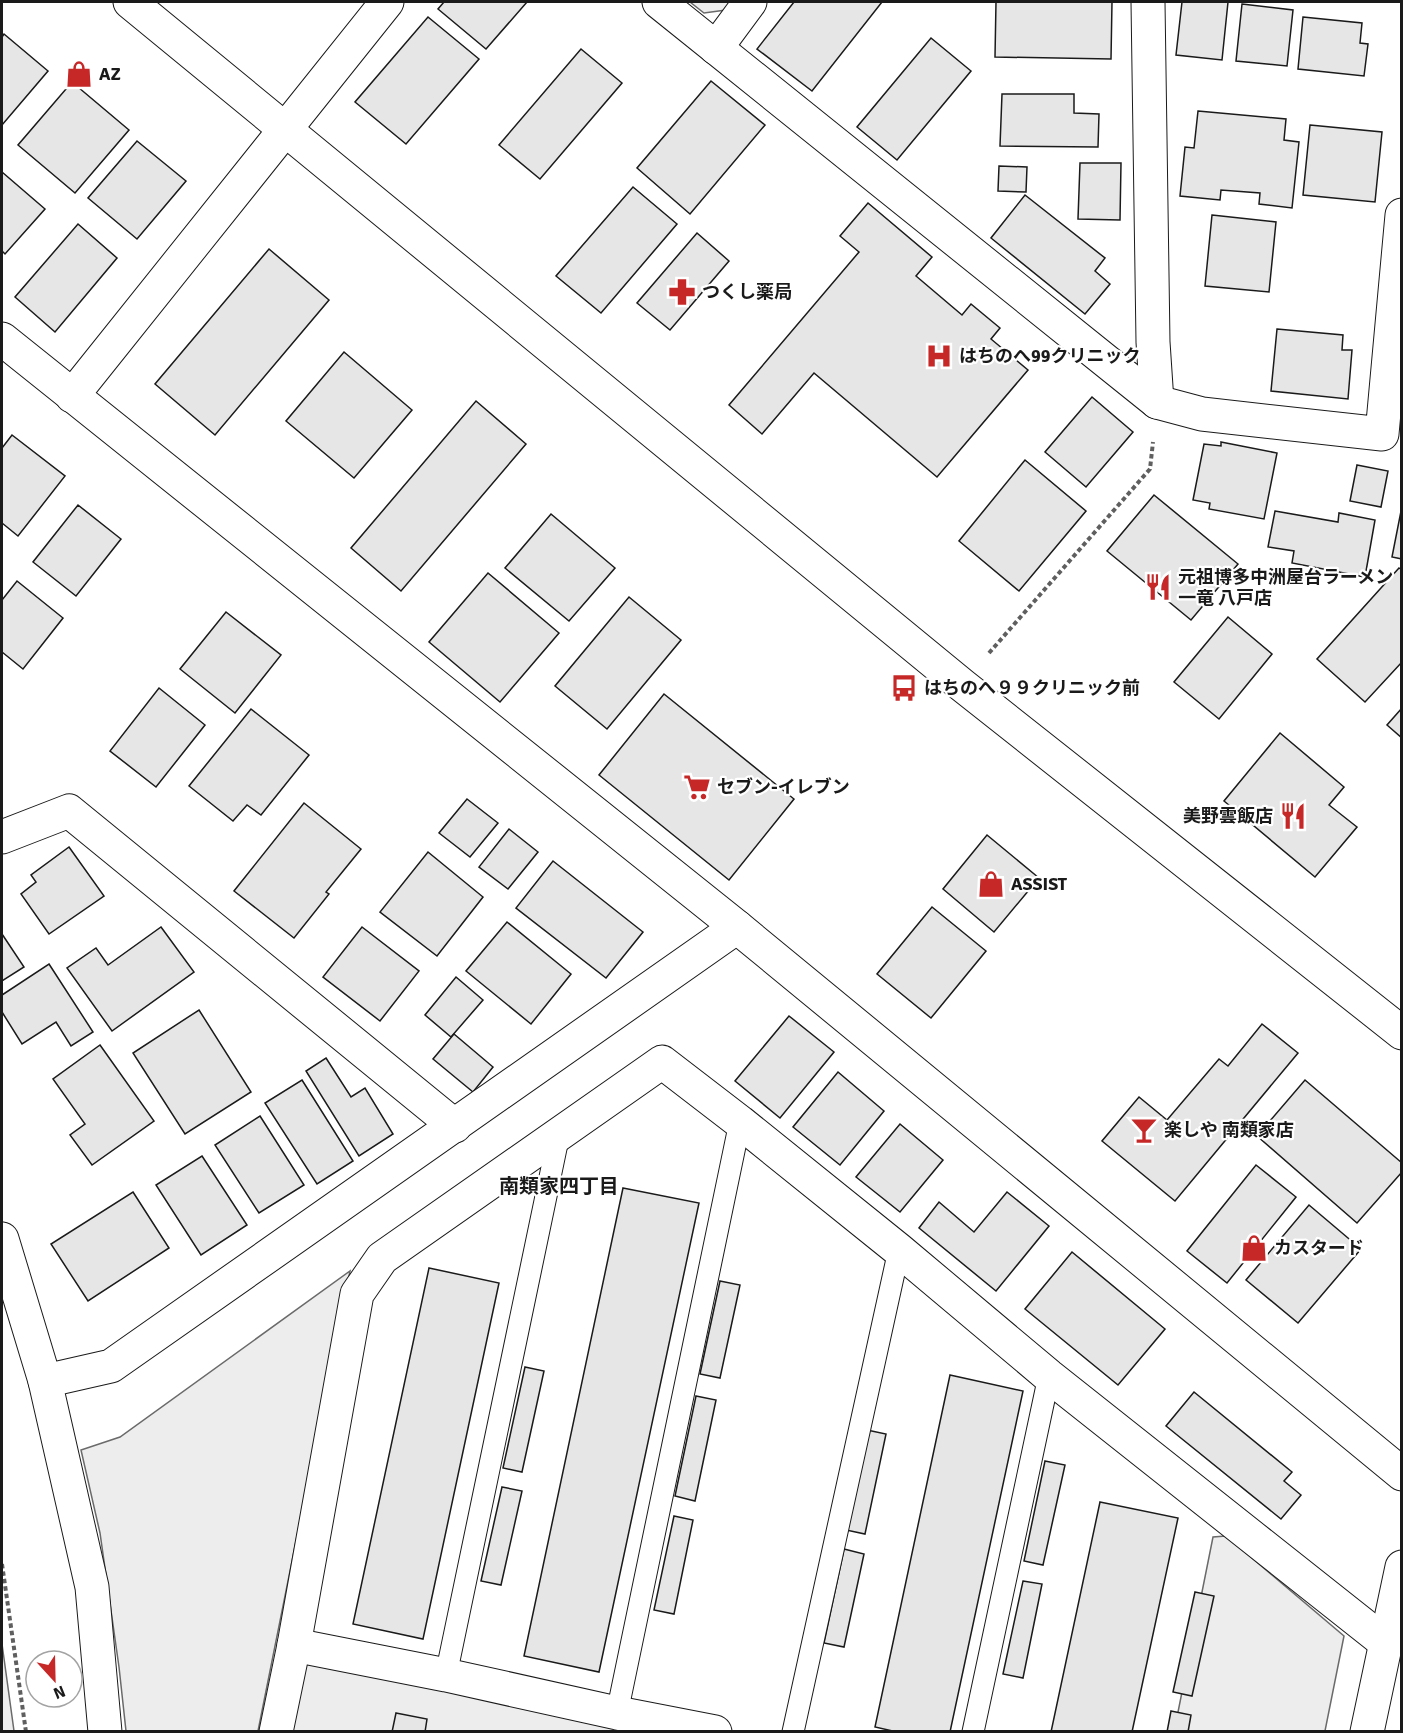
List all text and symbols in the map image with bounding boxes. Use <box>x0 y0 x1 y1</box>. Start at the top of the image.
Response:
shop icon: AZ <box>64 59 94 89</box>
place label: AZ <box>99 63 121 85</box>
pharmacy icon: つくし薬局 <box>667 277 697 307</box>
place label: つくし薬局 <box>702 281 792 303</box>
hospital icon: はちのへ99クリニック <box>924 341 954 371</box>
place label: はちのへ99クリニック <box>959 345 1140 367</box>
place label: 元祖博多中洲屋台ラーメン 一竜 八戸店 <box>1178 566 1393 609</box>
restaurant icon: 元祖博多中洲屋台ラーメン 一竜 八戸店 <box>1143 572 1173 602</box>
bus stop icon: はちのへ９９クリニック前 <box>889 673 919 703</box>
place label: はちのへ９９クリニック前 <box>924 677 1140 699</box>
supermarket icon: セブン-イレブン <box>682 772 712 802</box>
place label: セブン-イレブン <box>717 776 850 798</box>
restaurant icon: 美野雲飯店 <box>1278 801 1308 831</box>
place label: 美野雲飯店 <box>1183 805 1273 827</box>
shop icon: ASSIST <box>976 869 1006 899</box>
place label: ASSIST <box>1011 873 1068 895</box>
bar icon: 楽しや 南類家店 <box>1129 1115 1159 1145</box>
place label: 楽しや 南類家店 <box>1164 1119 1294 1141</box>
district label: 南類家四丁目 <box>499 1174 619 1199</box>
shop icon: カスタード <box>1239 1233 1269 1263</box>
place label: カスタード <box>1274 1237 1364 1259</box>
north arrow <box>24 1649 84 1709</box>
text: N <box>50 1681 68 1703</box>

